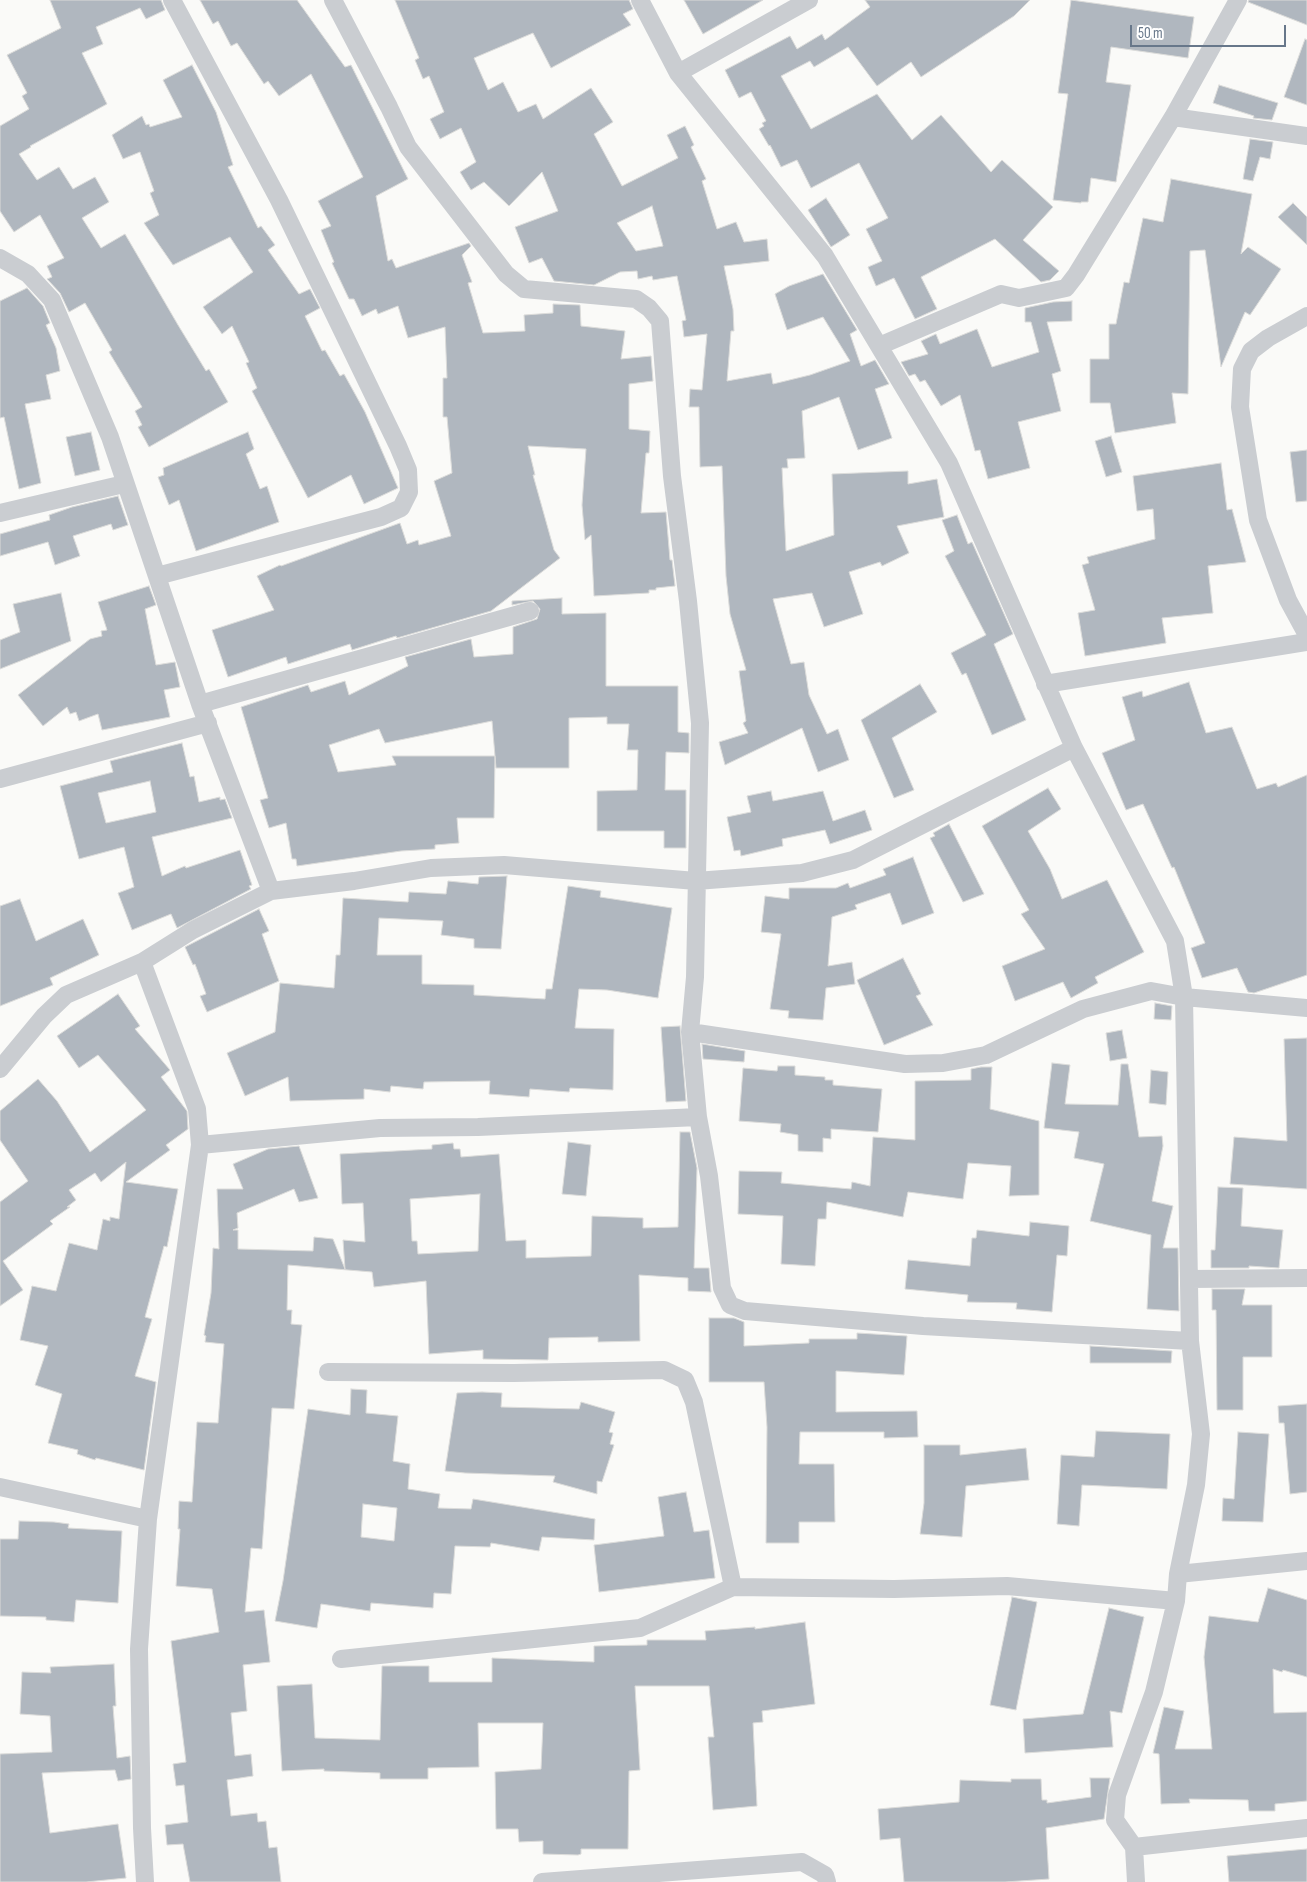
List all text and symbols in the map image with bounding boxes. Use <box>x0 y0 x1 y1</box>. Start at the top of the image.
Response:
scale bar <box>1132 15 1288 47</box>
text: 50 m <box>1138 24 1163 43</box>

